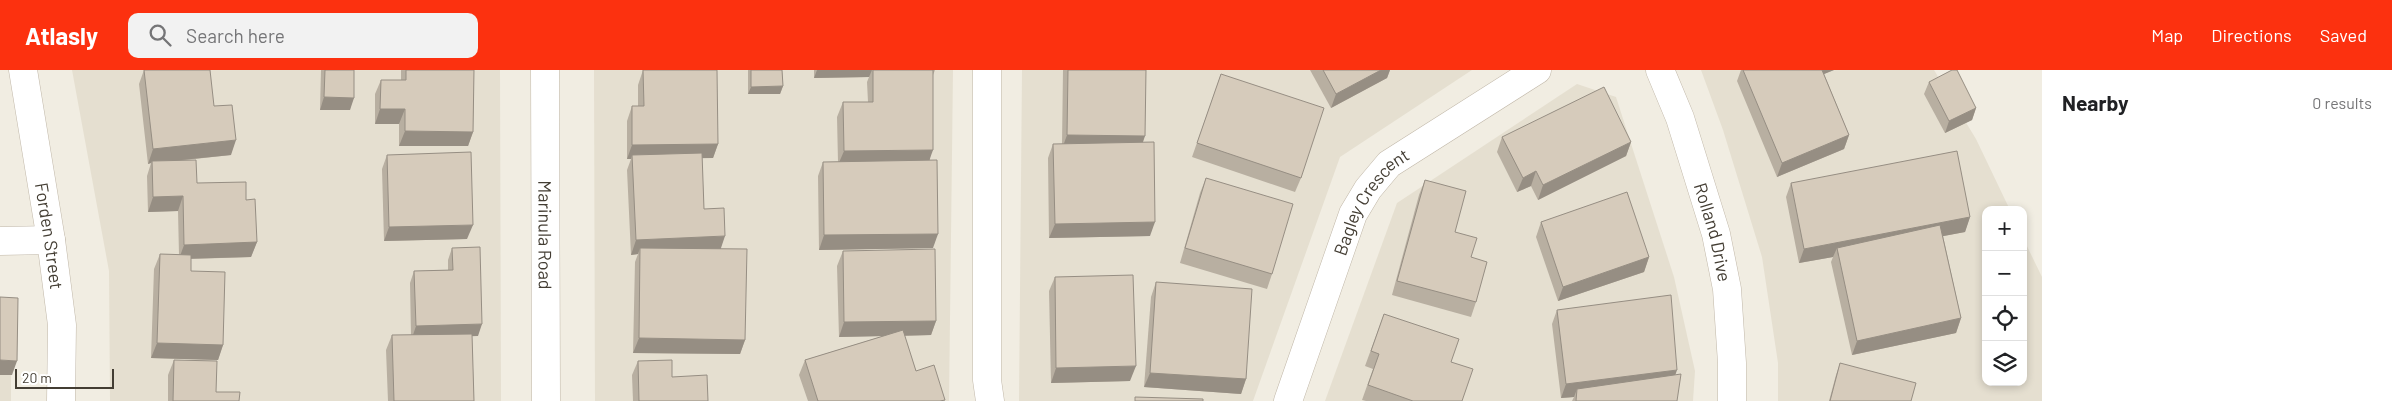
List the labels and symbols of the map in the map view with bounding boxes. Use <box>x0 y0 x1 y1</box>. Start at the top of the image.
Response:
street label: Bagley Crescent <box>1328 143 1413 258</box>
street label: Marinula Road <box>534 180 557 290</box>
street label: Rolland Drive <box>1690 180 1736 283</box>
street label: Forden Street <box>31 181 68 291</box>
scale bar <box>15 366 114 389</box>

